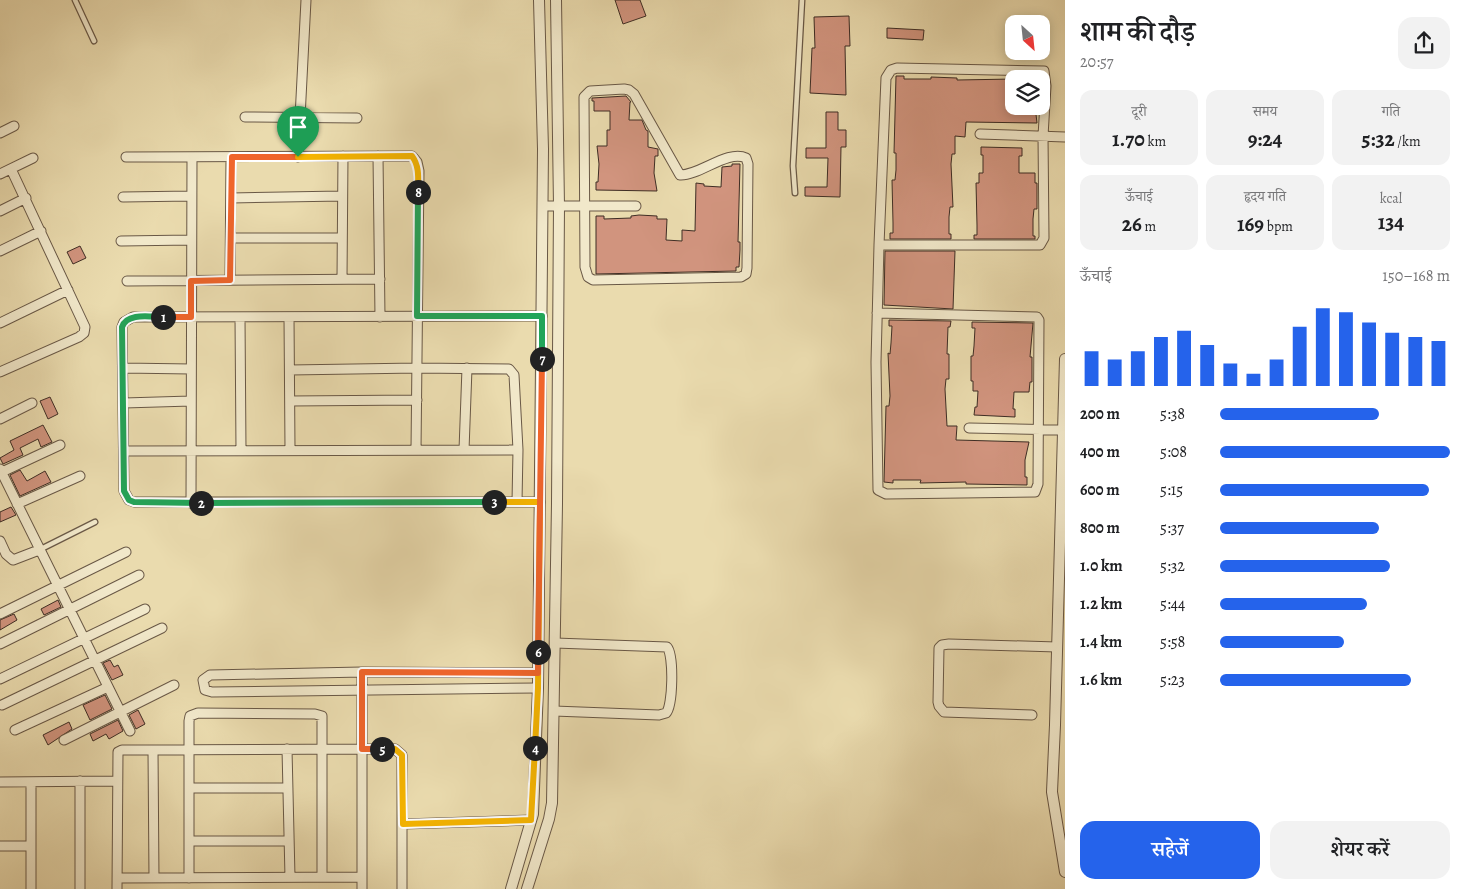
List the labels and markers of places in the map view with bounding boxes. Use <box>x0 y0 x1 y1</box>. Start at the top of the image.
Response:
pin <box>277 106 319 157</box>
pin: 8 <box>406 180 430 204</box>
pin: 1 <box>150 304 176 330</box>
pin: 7 <box>530 346 554 372</box>
pin: 2 <box>188 490 214 516</box>
pin: 3 <box>482 490 506 514</box>
pin: 6 <box>526 640 550 664</box>
pin: 5 <box>370 736 394 762</box>
pin: 4 <box>522 736 548 760</box>

